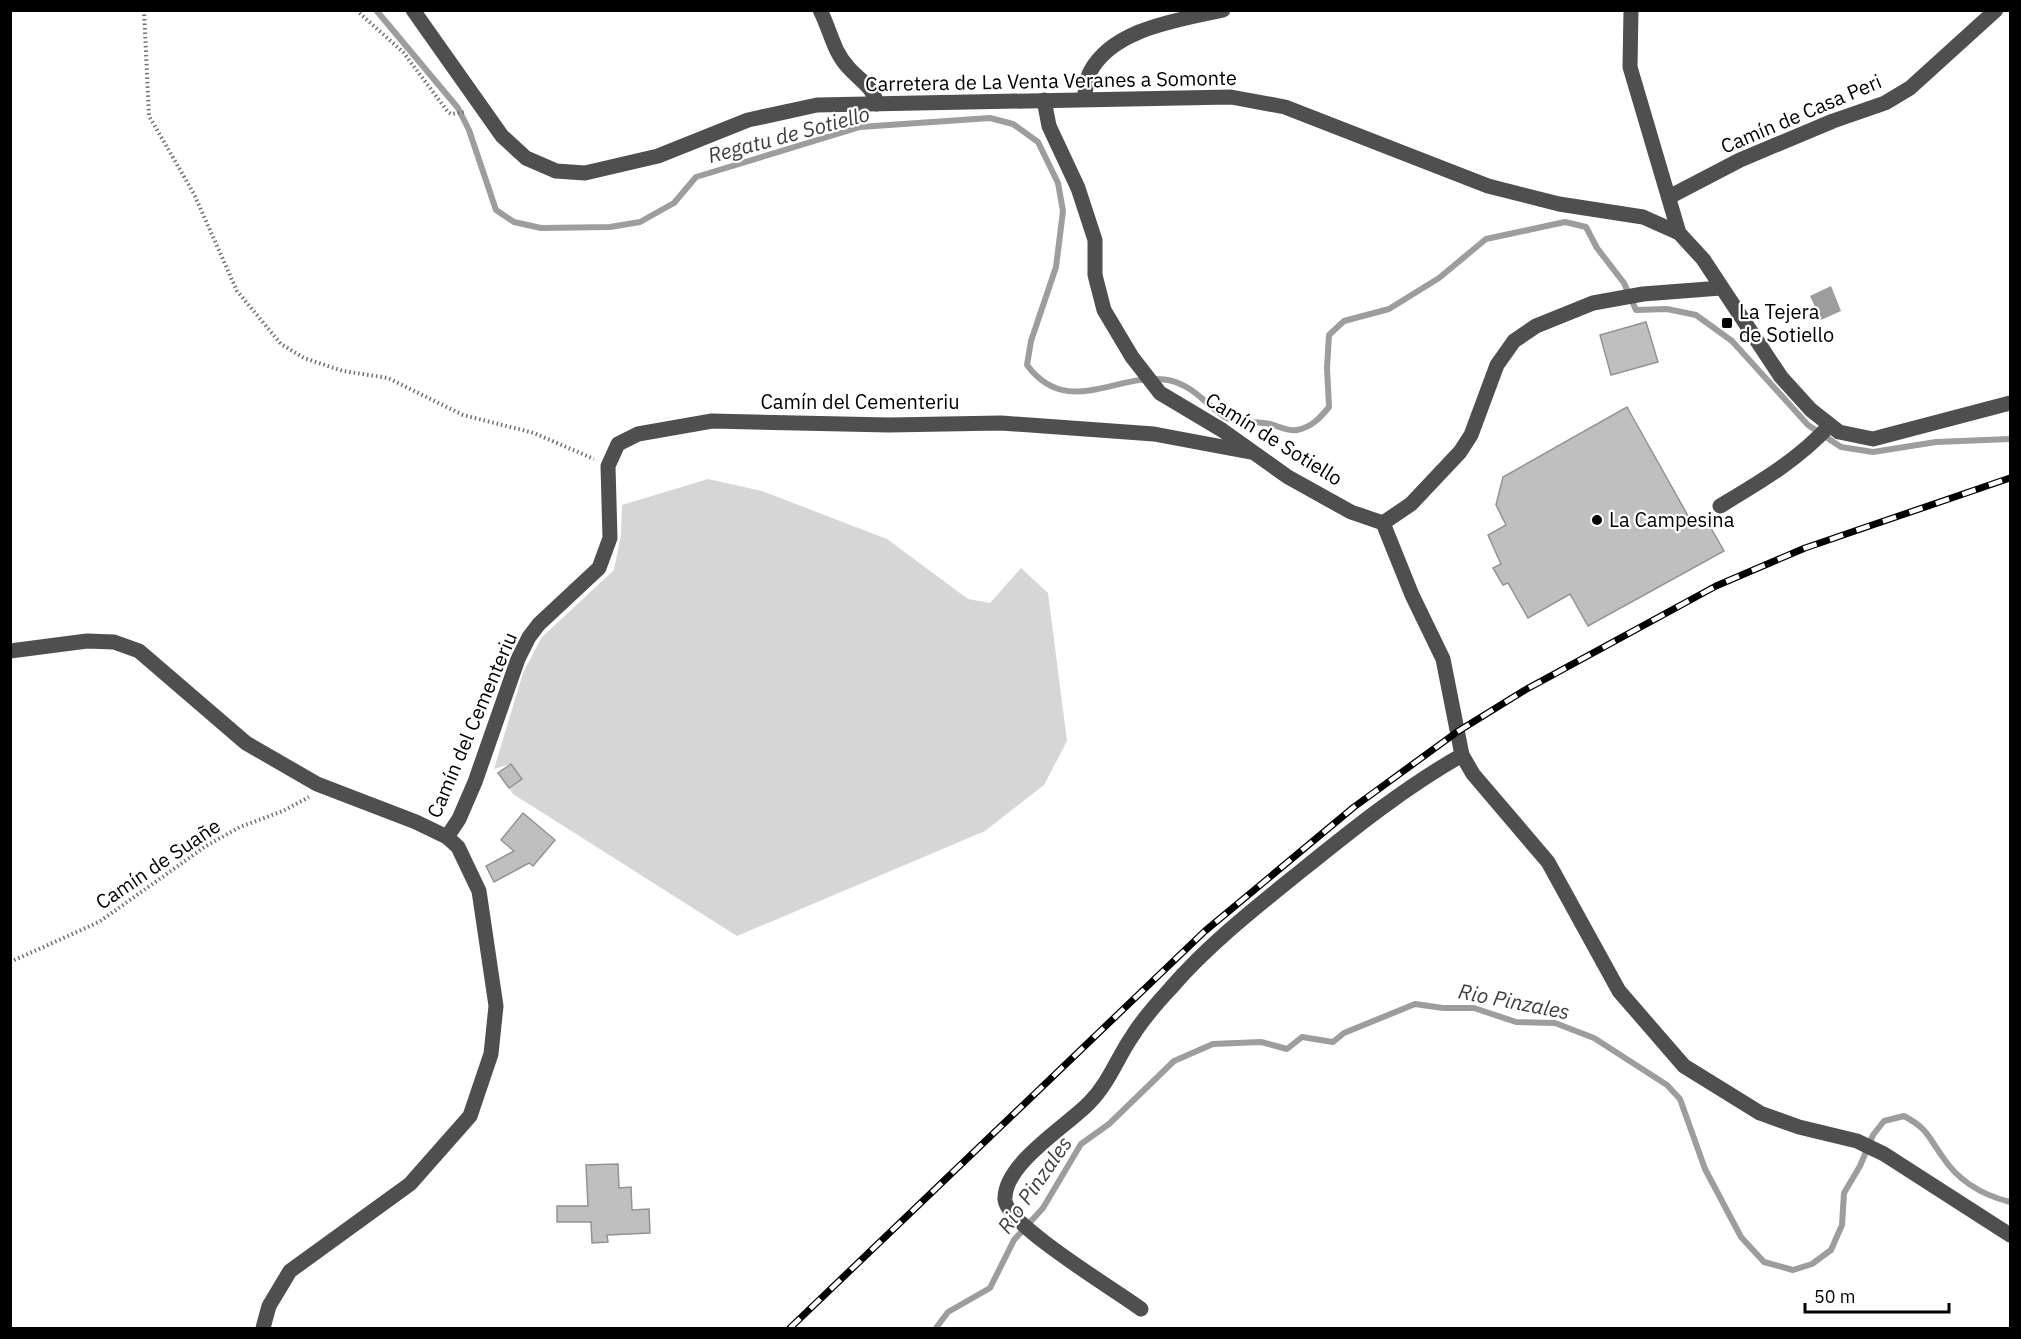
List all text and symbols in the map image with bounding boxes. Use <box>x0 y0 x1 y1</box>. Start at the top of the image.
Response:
street label: Carretera de La Venta Veranes a Somonte <box>865 64 1237 97</box>
street label: Camín de Casa Peri <box>1716 67 1885 160</box>
water label: Regatu de Sotiello <box>705 99 873 169</box>
place label: La Tejera de Sotiello <box>1739 298 1834 348</box>
marker: La Tejera de Sotiello <box>1720 316 1734 330</box>
street label: Camín de Sotiello <box>1201 386 1348 492</box>
street label: Camín del Cementeriu <box>760 388 960 415</box>
place label: La Campesina <box>1609 506 1735 533</box>
marker: La Campesina <box>1590 513 1604 527</box>
street label: Camín del Cementeriu <box>420 628 523 822</box>
street label: Camín de Suañe <box>90 812 225 915</box>
water label: Rio Pinzales <box>1456 977 1572 1026</box>
water label: Rio Pinzales <box>990 1130 1078 1239</box>
scale bar <box>1805 1276 1949 1314</box>
text: 50 m <box>1814 1285 1856 1308</box>

